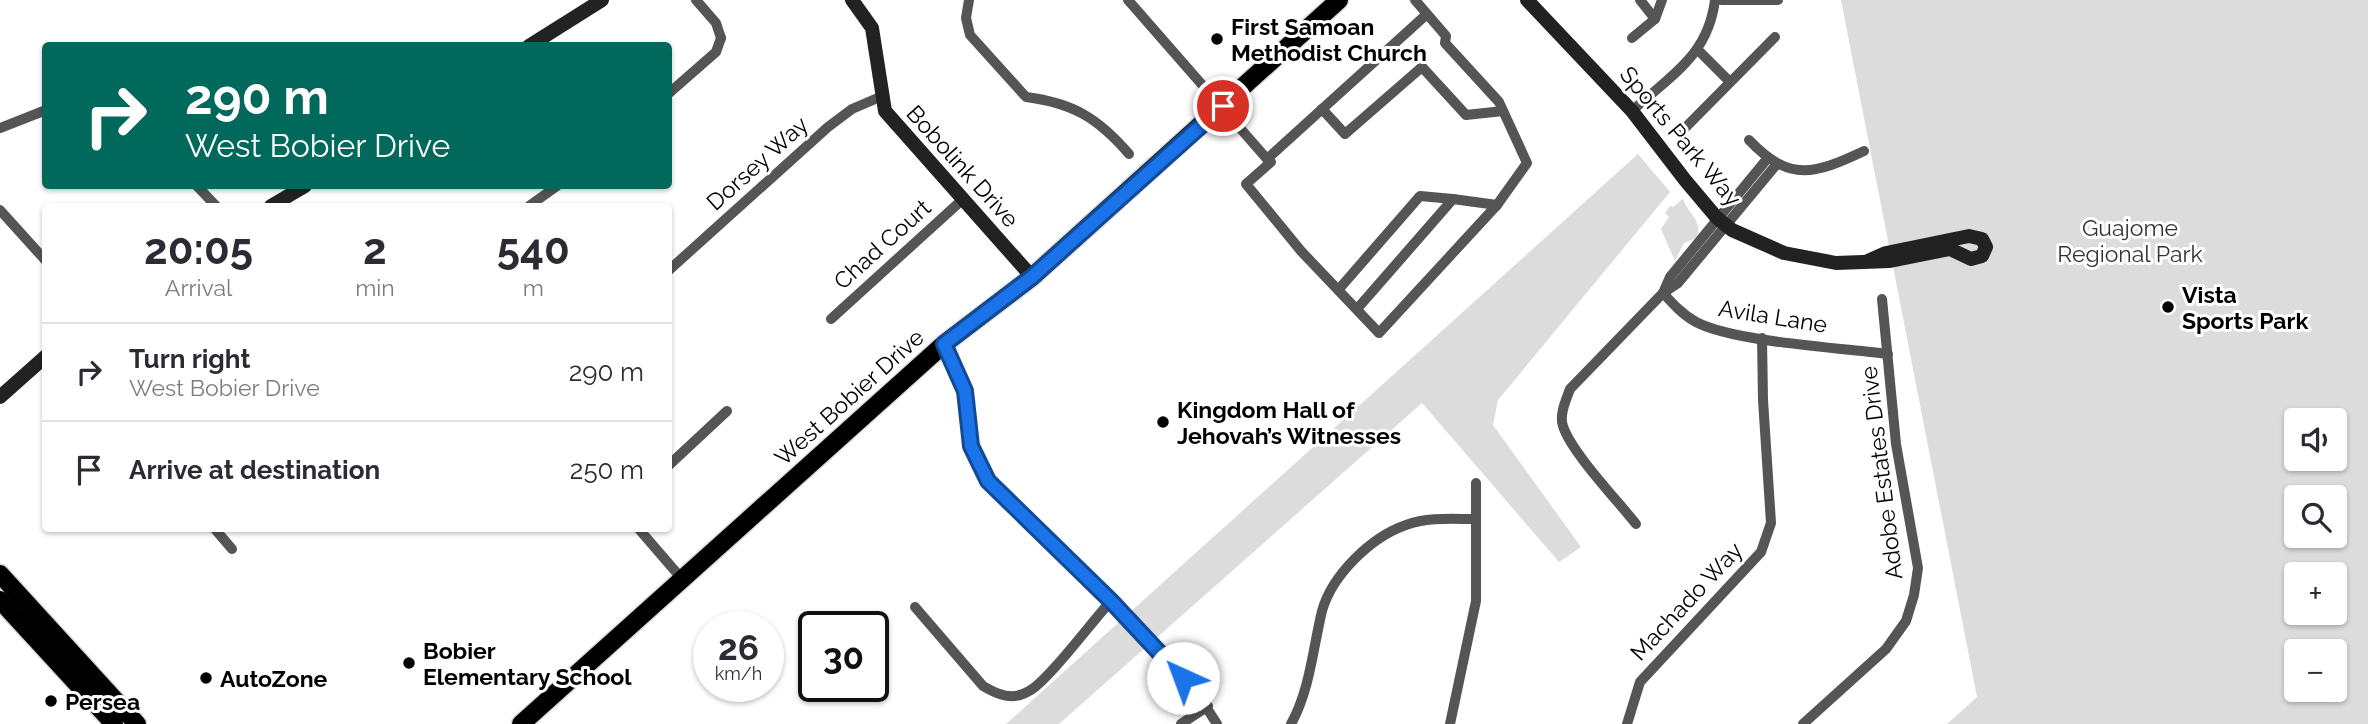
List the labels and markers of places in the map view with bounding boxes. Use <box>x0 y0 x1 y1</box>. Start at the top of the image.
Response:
place label: First Samoan Methodist Church <box>1231 13 1427 66</box>
marker: First Samoan Methodist Church <box>1209 31 1225 47</box>
pin <box>1193 76 1253 136</box>
place label: Vista Sports Park <box>2182 281 2308 334</box>
marker: Vista Sports Park <box>2160 299 2176 315</box>
place label: Kingdom Hall of Jehovah’s Witnesses <box>1177 396 1401 449</box>
marker: Kingdom Hall of Jehovah’s Witnesses <box>1155 414 1171 430</box>
place label: Bobier Elementary School <box>423 637 632 690</box>
marker: Bobier Elementary School <box>401 655 417 671</box>
place label: AutoZone <box>220 665 328 692</box>
marker: AutoZone <box>198 670 214 686</box>
place label: Persea <box>65 688 140 715</box>
marker: Persea <box>43 693 59 709</box>

